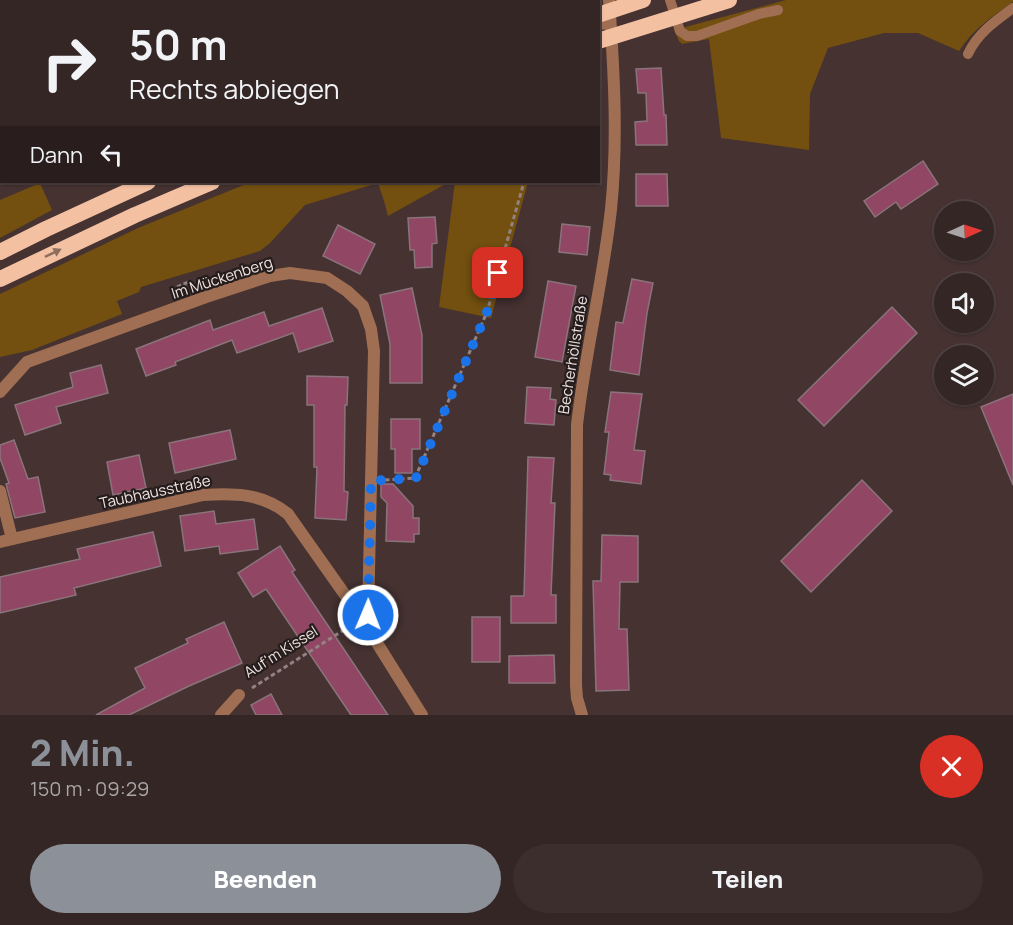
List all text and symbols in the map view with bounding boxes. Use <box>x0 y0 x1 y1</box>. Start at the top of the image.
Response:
text: 50 m <box>129 15 227 73</box>
icon: right <box>30 24 108 102</box>
text: Rechts abbiegen <box>129 70 340 107</box>
icon: left <box>95 138 128 171</box>
text: Dann <box>30 140 83 170</box>
north arrow <box>934 201 994 261</box>
map controls <box>934 201 994 405</box>
pin <box>472 247 523 298</box>
one-way arrow <box>44 249 61 258</box>
street label: Im Mückenberg <box>168 251 275 304</box>
icon: arrive <box>481 256 514 289</box>
button: sound <box>934 273 994 333</box>
street label: Becherhöllstraße <box>553 294 592 415</box>
button: layers <box>934 345 994 405</box>
street label: Taubhausstraße <box>97 469 213 514</box>
position arrow <box>336 583 400 647</box>
street label: Auf'm Kissel <box>240 621 322 683</box>
text: 2 Min. <box>30 728 135 777</box>
button: close <box>920 735 983 798</box>
text: 150 m · 09:29 <box>30 775 149 802</box>
button: Beenden <box>30 844 501 913</box>
button: Teilen <box>513 844 983 913</box>

